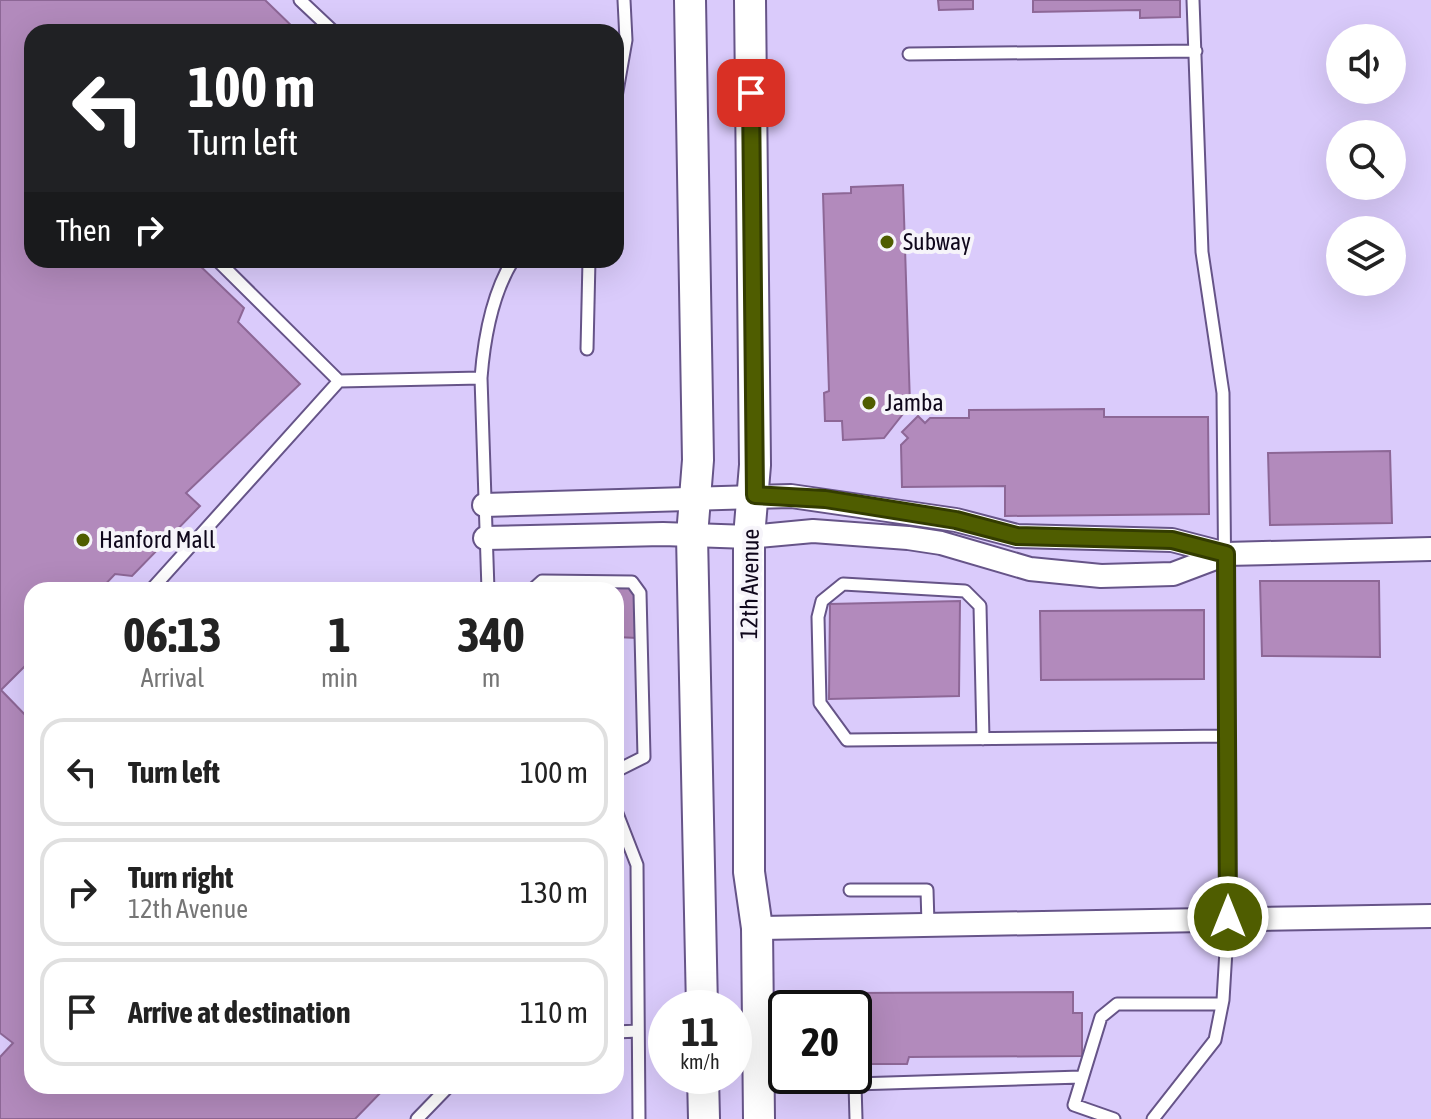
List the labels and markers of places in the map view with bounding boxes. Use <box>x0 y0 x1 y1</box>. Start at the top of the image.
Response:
pin <box>717 59 785 127</box>
place label: Subway <box>903 228 971 255</box>
marker: Subway <box>878 233 896 251</box>
place label: Jamba <box>885 389 944 416</box>
marker: Jamba <box>860 394 878 412</box>
place label: Hanford Mall <box>99 526 216 553</box>
marker: Hanford Mall <box>74 531 92 549</box>

